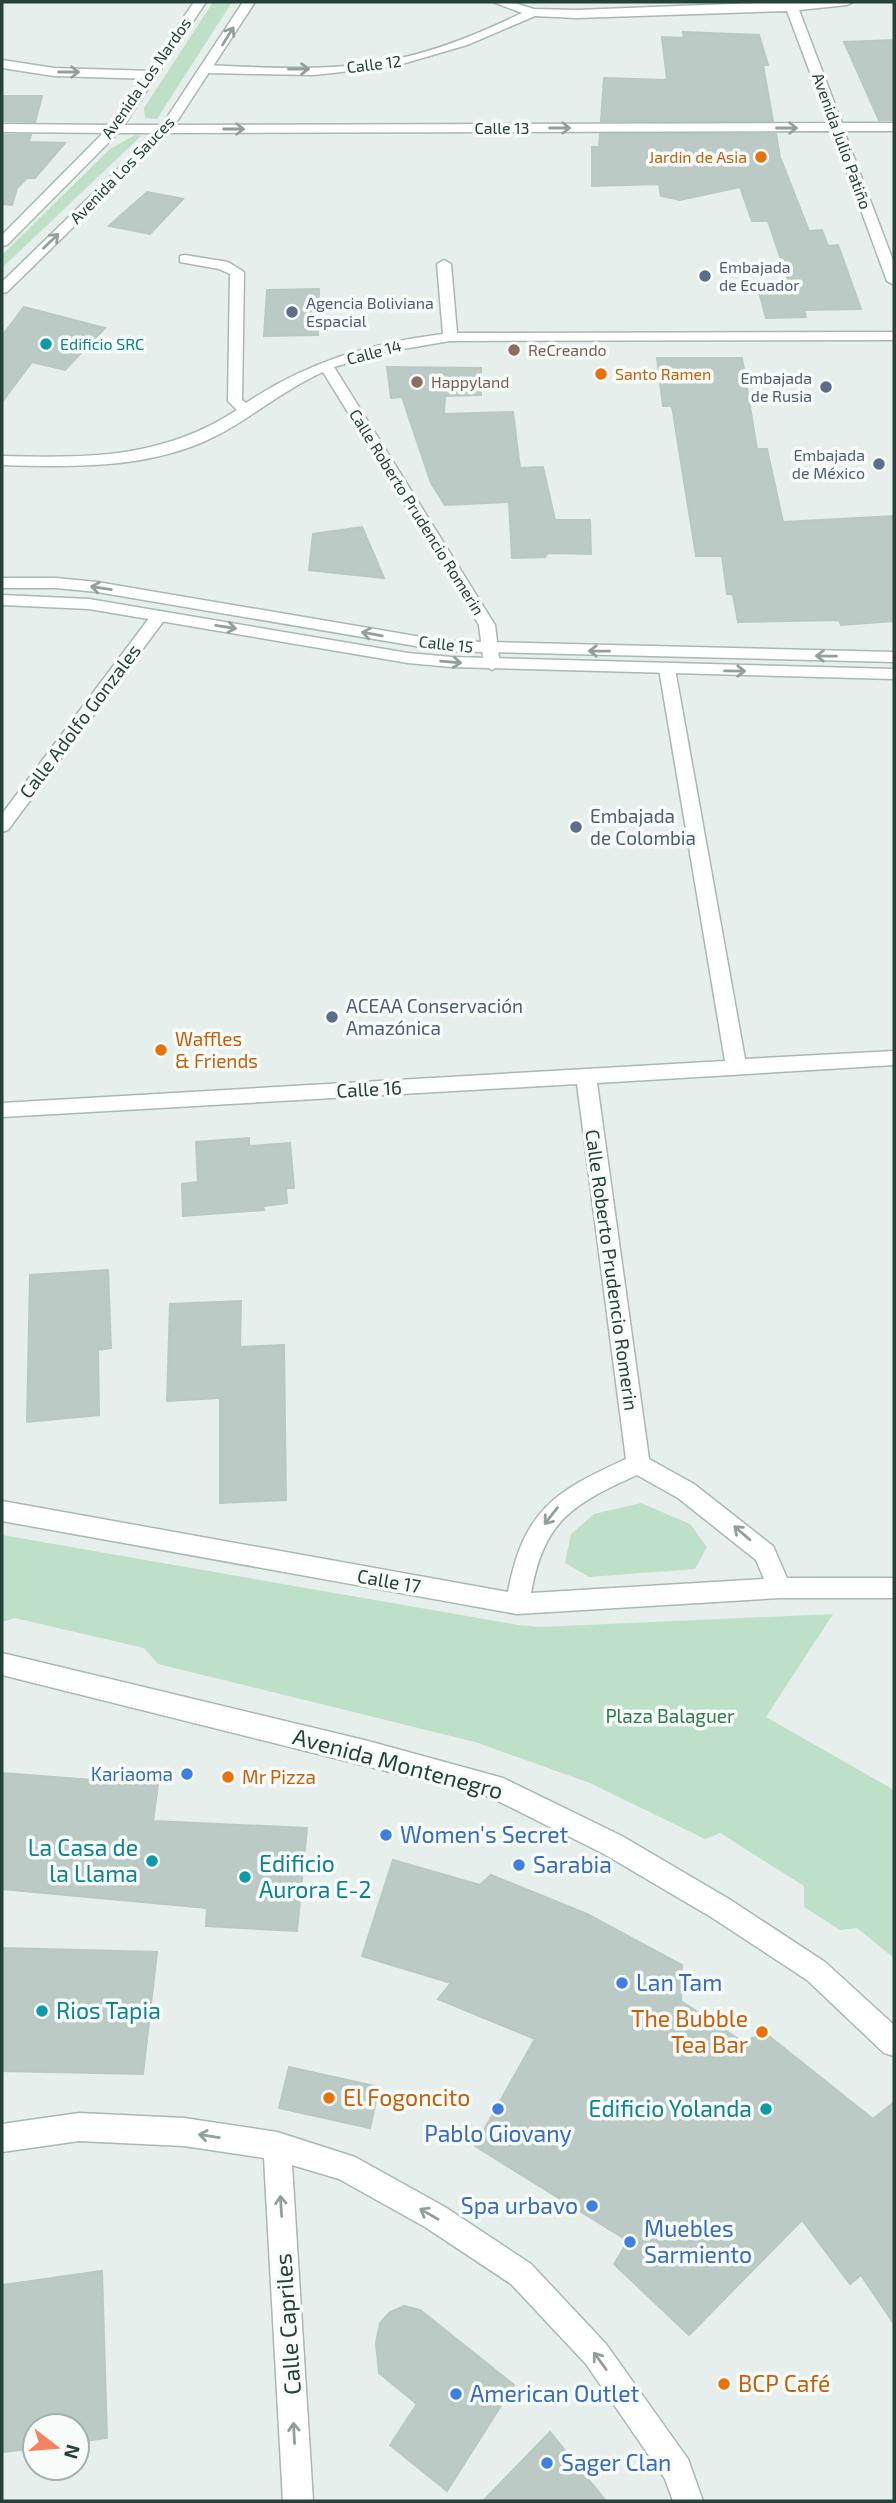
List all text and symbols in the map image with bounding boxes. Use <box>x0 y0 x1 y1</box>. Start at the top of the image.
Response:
street label: Avenida Los Nardos <box>97 14 194 142</box>
one-way arrow <box>221 26 235 46</box>
street label: Calle 12 <box>346 51 402 76</box>
one-way arrow <box>288 62 311 76</box>
one-way arrow <box>58 65 81 79</box>
street label: Avenida Julio Patiño <box>809 70 876 212</box>
street label: Avenida Los Sauces <box>66 112 178 227</box>
street label: Calle 13 <box>475 118 529 137</box>
one-way arrow <box>548 121 571 135</box>
one-way arrow <box>775 121 798 135</box>
one-way arrow <box>222 122 245 136</box>
place label: Jardin de Asia <box>649 147 747 166</box>
marker: Jardin de Asia <box>753 149 769 165</box>
one-way arrow <box>42 233 59 250</box>
place label: Embajada de Ecuador <box>719 257 800 294</box>
marker: Embajada de Ecuador <box>697 268 713 284</box>
place label: Agencia Boliviana Espacial <box>306 293 434 330</box>
marker: Agencia Boliviana Espacial <box>284 304 300 320</box>
place label: Edificio SRC <box>60 334 144 353</box>
street label: Calle 14 <box>344 335 403 368</box>
marker: Edificio SRC <box>38 336 54 352</box>
place label: ReCreando <box>528 340 607 359</box>
marker: ReCreando <box>506 342 522 358</box>
place label: Santo Ramen <box>615 364 711 383</box>
marker: Santo Ramen <box>593 366 609 382</box>
place label: Embajada de Rusia <box>740 368 812 405</box>
place label: Happyland <box>431 372 509 391</box>
marker: Happyland <box>409 374 425 390</box>
marker: Embajada de Rusia <box>818 379 834 395</box>
street label: Calle Roberto Prudencio Romerin <box>346 405 489 618</box>
place label: Embajada de México <box>792 445 865 482</box>
marker: Embajada de México <box>871 456 887 472</box>
one-way arrow <box>90 582 113 595</box>
one-way arrow <box>214 621 237 634</box>
one-way arrow <box>361 627 384 641</box>
street label: Calle 15 <box>418 631 474 656</box>
street label: Calle Adolfo Gonzales <box>14 639 145 802</box>
one-way arrow <box>587 644 610 657</box>
one-way arrow <box>815 649 838 662</box>
one-way arrow <box>439 656 462 669</box>
one-way arrow <box>723 664 746 677</box>
place label: Embajada de Colombia <box>590 804 696 849</box>
marker: Embajada de Colombia <box>568 819 584 835</box>
place label: ACEAA Conservación Amazónica <box>346 994 523 1039</box>
marker: ACEAA Conservación Amazónica <box>324 1009 340 1025</box>
place label: Waffles & Friends <box>175 1027 258 1072</box>
marker: Waffles & Friends <box>153 1042 169 1058</box>
street label: Calle 16 <box>336 1075 402 1102</box>
street label: Calle Roberto Prudencio Romerin <box>581 1128 644 1412</box>
one-way arrow <box>544 1507 559 1525</box>
one-way arrow <box>733 1525 751 1541</box>
street label: Calle 17 <box>355 1564 423 1597</box>
park label: Plaza Balaguer <box>605 1704 735 1727</box>
street label: Avenida Montenegro <box>290 1721 506 1805</box>
place label: Kariaoma <box>91 1762 173 1785</box>
place label: Mr Pizza <box>242 1765 316 1788</box>
marker: Kariaoma <box>179 1766 195 1782</box>
marker: Mr Pizza <box>220 1769 236 1785</box>
place label: Women's Secret <box>400 1820 568 1848</box>
marker: Women's Secret <box>378 1827 394 1843</box>
place label: La Casa de la Llama <box>28 1833 138 1887</box>
place label: Edificio Aurora E-2 <box>259 1849 371 1903</box>
place label: Sarabia <box>533 1850 612 1878</box>
marker: La Casa de la Llama <box>144 1853 160 1869</box>
marker: Sarabia <box>511 1857 527 1873</box>
marker: Edificio Aurora E-2 <box>237 1869 253 1885</box>
place label: Lan Tam <box>636 1968 722 1996</box>
marker: Lan Tam <box>614 1975 630 1991</box>
place label: Rios Tapia <box>56 1996 161 2024</box>
marker: Rios Tapia <box>34 2003 50 2019</box>
place label: The Bubble Tea Bar <box>631 2004 748 2058</box>
marker: The Bubble Tea Bar <box>754 2024 770 2040</box>
place label: El Fogoncito <box>343 2083 470 2111</box>
marker: El Fogoncito <box>321 2090 337 2106</box>
place label: Edificio Yolanda <box>589 2094 752 2122</box>
marker: Pablo Giovany <box>490 2101 506 2117</box>
marker: Edificio Yolanda <box>758 2101 774 2117</box>
place label: Pablo Giovany <box>424 2119 572 2147</box>
one-way arrow <box>198 2129 221 2142</box>
place label: Spa urbavo <box>461 2191 578 2219</box>
one-way arrow <box>274 2195 287 2218</box>
marker: Spa urbavo <box>584 2198 600 2214</box>
one-way arrow <box>420 2207 440 2221</box>
place label: Muebles Sarmiento <box>644 2214 752 2268</box>
marker: Muebles Sarmiento <box>622 2234 638 2250</box>
street label: Calle Capriles <box>268 2252 306 2396</box>
one-way arrow <box>593 2352 608 2371</box>
place label: BCP Café <box>738 2369 830 2397</box>
marker: BCP Café <box>716 2376 732 2392</box>
place label: American Outlet <box>470 2379 640 2407</box>
marker: American Outlet <box>448 2386 464 2402</box>
north arrow <box>21 2412 91 2482</box>
one-way arrow <box>288 2422 301 2445</box>
text: N <box>60 2442 86 2462</box>
place label: Sager Clan <box>561 2448 671 2476</box>
marker: Sager Clan <box>539 2455 555 2471</box>

